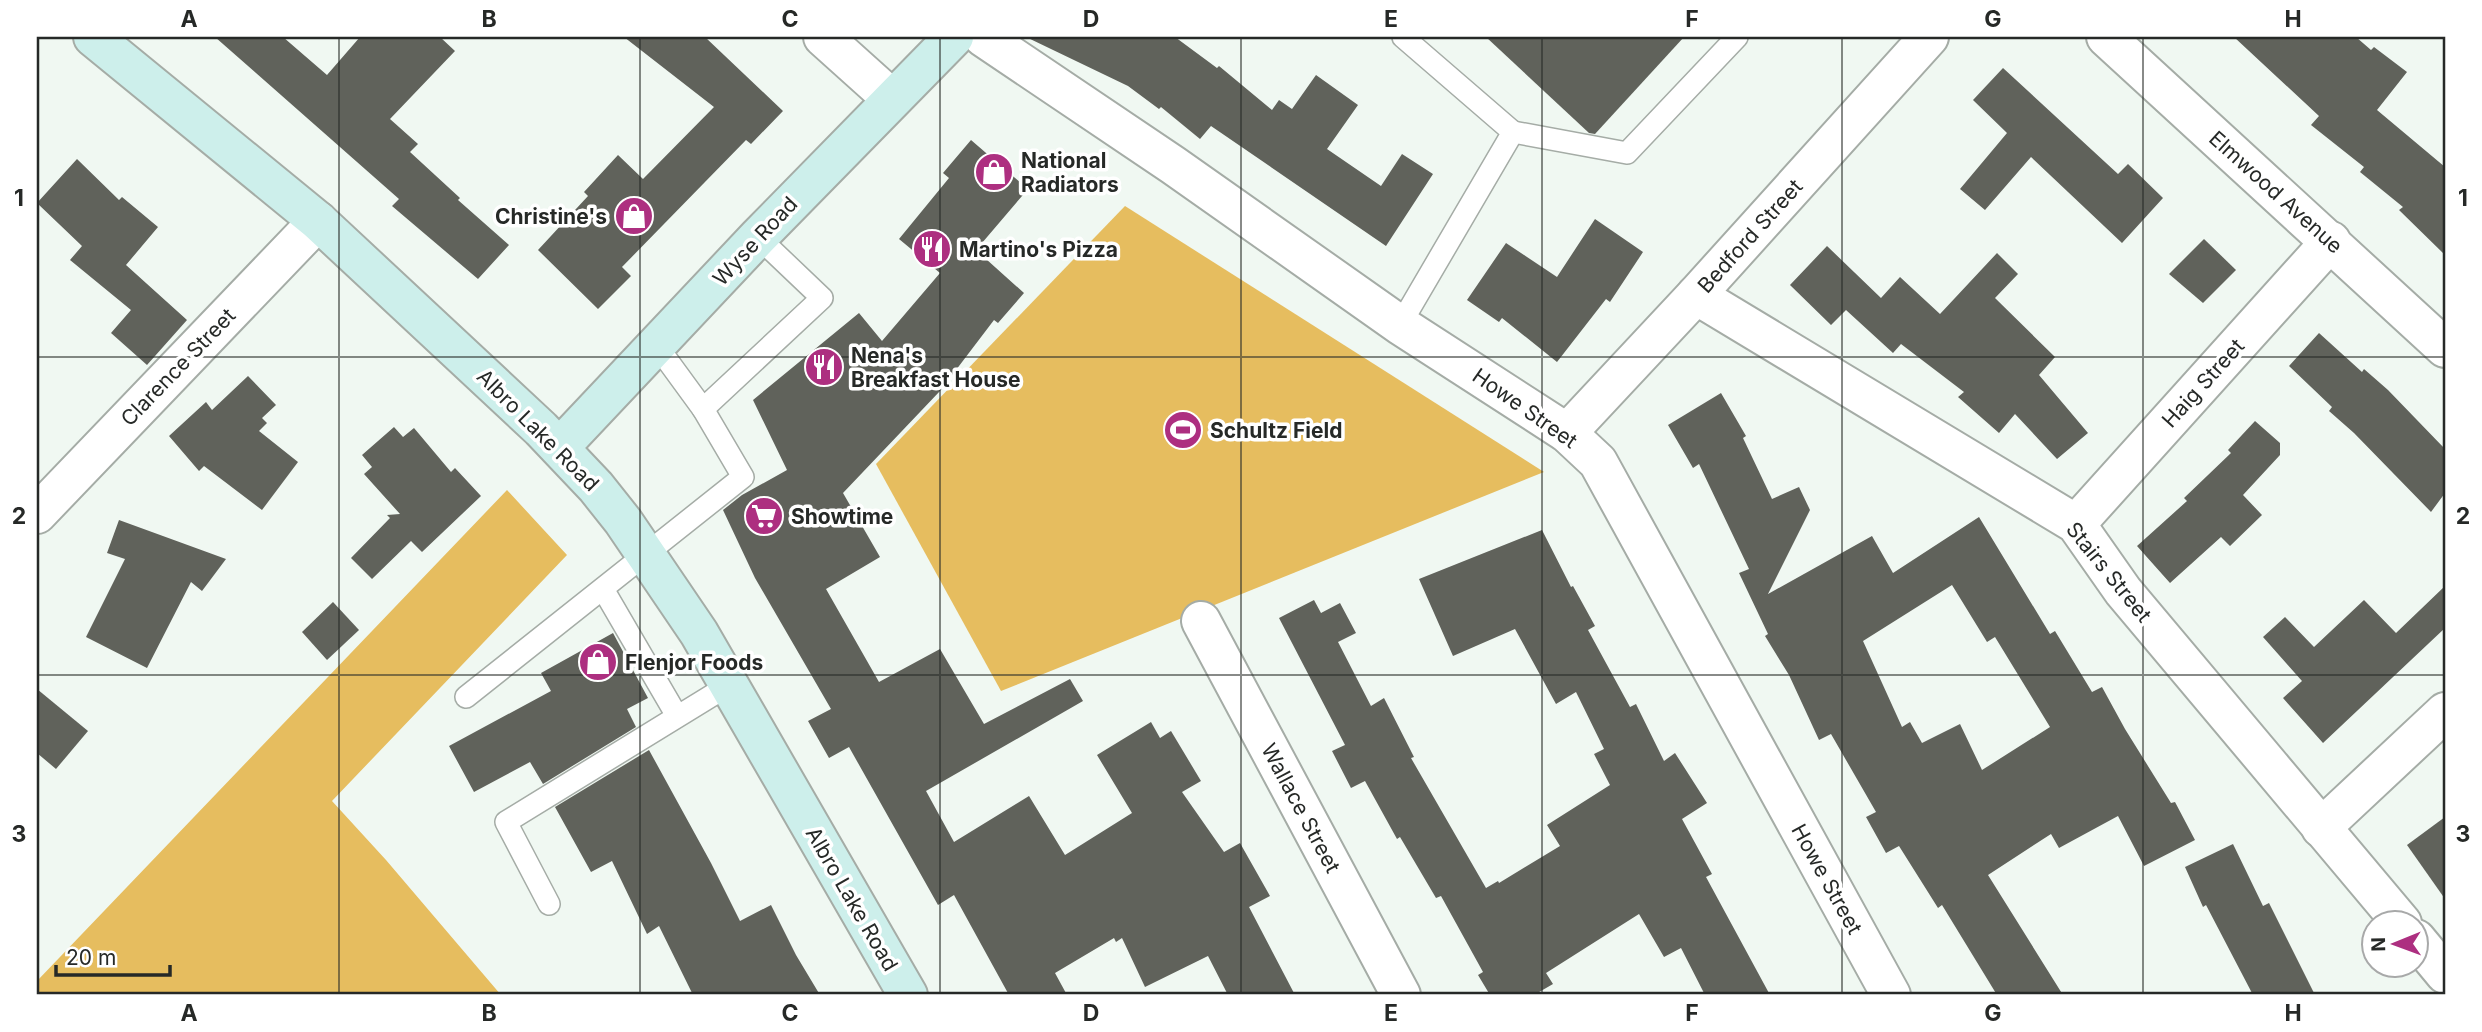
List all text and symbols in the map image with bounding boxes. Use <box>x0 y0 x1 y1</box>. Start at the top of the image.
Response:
text: A <box>180 5 198 33</box>
text: B <box>481 5 497 33</box>
text: C <box>781 5 799 33</box>
text: D <box>1083 5 1099 33</box>
text: E <box>1384 5 1398 33</box>
text: F <box>1685 5 1699 33</box>
text: G <box>1984 5 2002 33</box>
text: H <box>2284 5 2302 33</box>
street label: Elmwood Avenue <box>2204 126 2348 258</box>
place label: National Radiators <box>1021 148 1119 197</box>
shop icon: National Radiators <box>973 151 1015 193</box>
street label: Bedford Street <box>1692 174 1808 298</box>
text: 1 <box>14 184 24 212</box>
text: 1 <box>2458 184 2468 212</box>
street label: Wyse Road <box>708 191 802 291</box>
shop icon: Christine's <box>613 195 655 237</box>
place label: Christine's <box>495 204 607 229</box>
restaurant icon: Martino's Pizza <box>911 228 953 270</box>
place label: Martino's Pizza <box>959 237 1118 262</box>
street label: Clarence Street <box>116 303 241 431</box>
street label: Haig Street <box>2157 333 2249 432</box>
place label: Nena's Breakfast House <box>851 343 1021 392</box>
restaurant icon: Nena's Breakfast House <box>803 346 845 388</box>
street label: Howe Street <box>1468 363 1582 453</box>
street label: Albro Lake Road <box>472 364 604 496</box>
sports icon: Schultz Field <box>1162 409 1204 451</box>
place label: Schultz Field <box>1210 418 1342 443</box>
supermarket icon: Showtime <box>743 495 785 537</box>
text: 2 <box>12 502 26 530</box>
text: 2 <box>2456 502 2470 530</box>
place label: Showtime <box>791 504 893 529</box>
street label: Stairs Street <box>2061 517 2157 627</box>
shop icon: Flenjor Foods <box>577 641 619 683</box>
place label: Flenjor Foods <box>625 650 763 675</box>
street label: Wallace Street <box>1256 739 1346 877</box>
text: 3 <box>12 820 26 848</box>
street label: Howe Street <box>1786 820 1868 939</box>
text: 3 <box>2456 820 2470 848</box>
street label: Albro Lake Road <box>801 823 903 975</box>
north arrow <box>2360 909 2430 979</box>
scale bar <box>56 934 170 978</box>
text: N <box>2367 937 2390 952</box>
text: 20 m <box>66 945 116 970</box>
text: A <box>180 999 198 1027</box>
text: B <box>481 999 497 1027</box>
text: C <box>781 999 799 1027</box>
text: D <box>1083 999 1099 1027</box>
text: E <box>1384 999 1398 1027</box>
text: F <box>1685 999 1699 1027</box>
text: G <box>1984 999 2002 1027</box>
text: H <box>2284 999 2302 1027</box>

